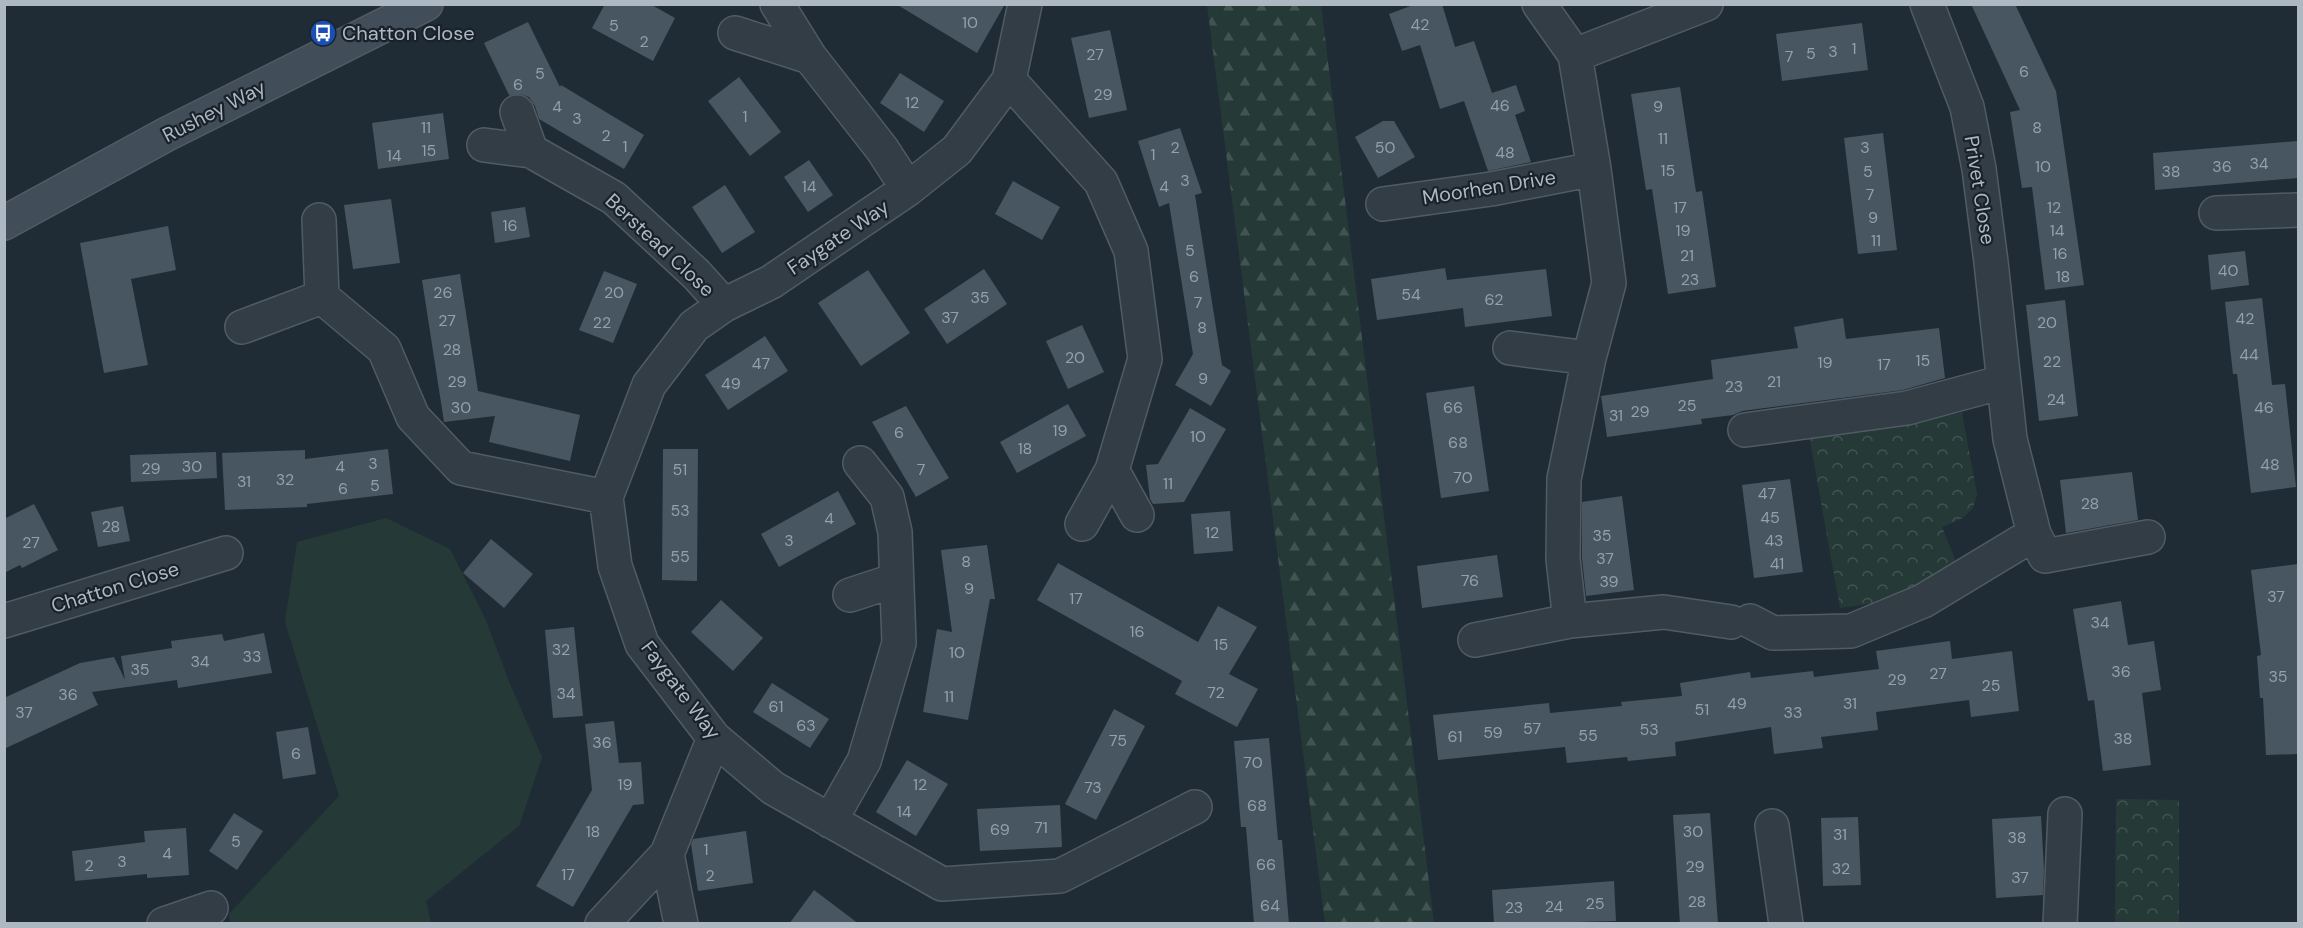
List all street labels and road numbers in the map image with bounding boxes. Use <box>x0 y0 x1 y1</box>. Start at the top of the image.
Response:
street label: Rushey Way <box>158 74 270 148</box>
street label: Privet Close <box>1959 134 2001 246</box>
street label: Moorhen Drive <box>1420 164 1558 210</box>
street label: Berstead Close <box>600 188 720 302</box>
street label: Faygate Way <box>782 193 894 281</box>
street label: Chatton Close <box>48 555 182 619</box>
street label: Faygate Way <box>635 635 727 745</box>

